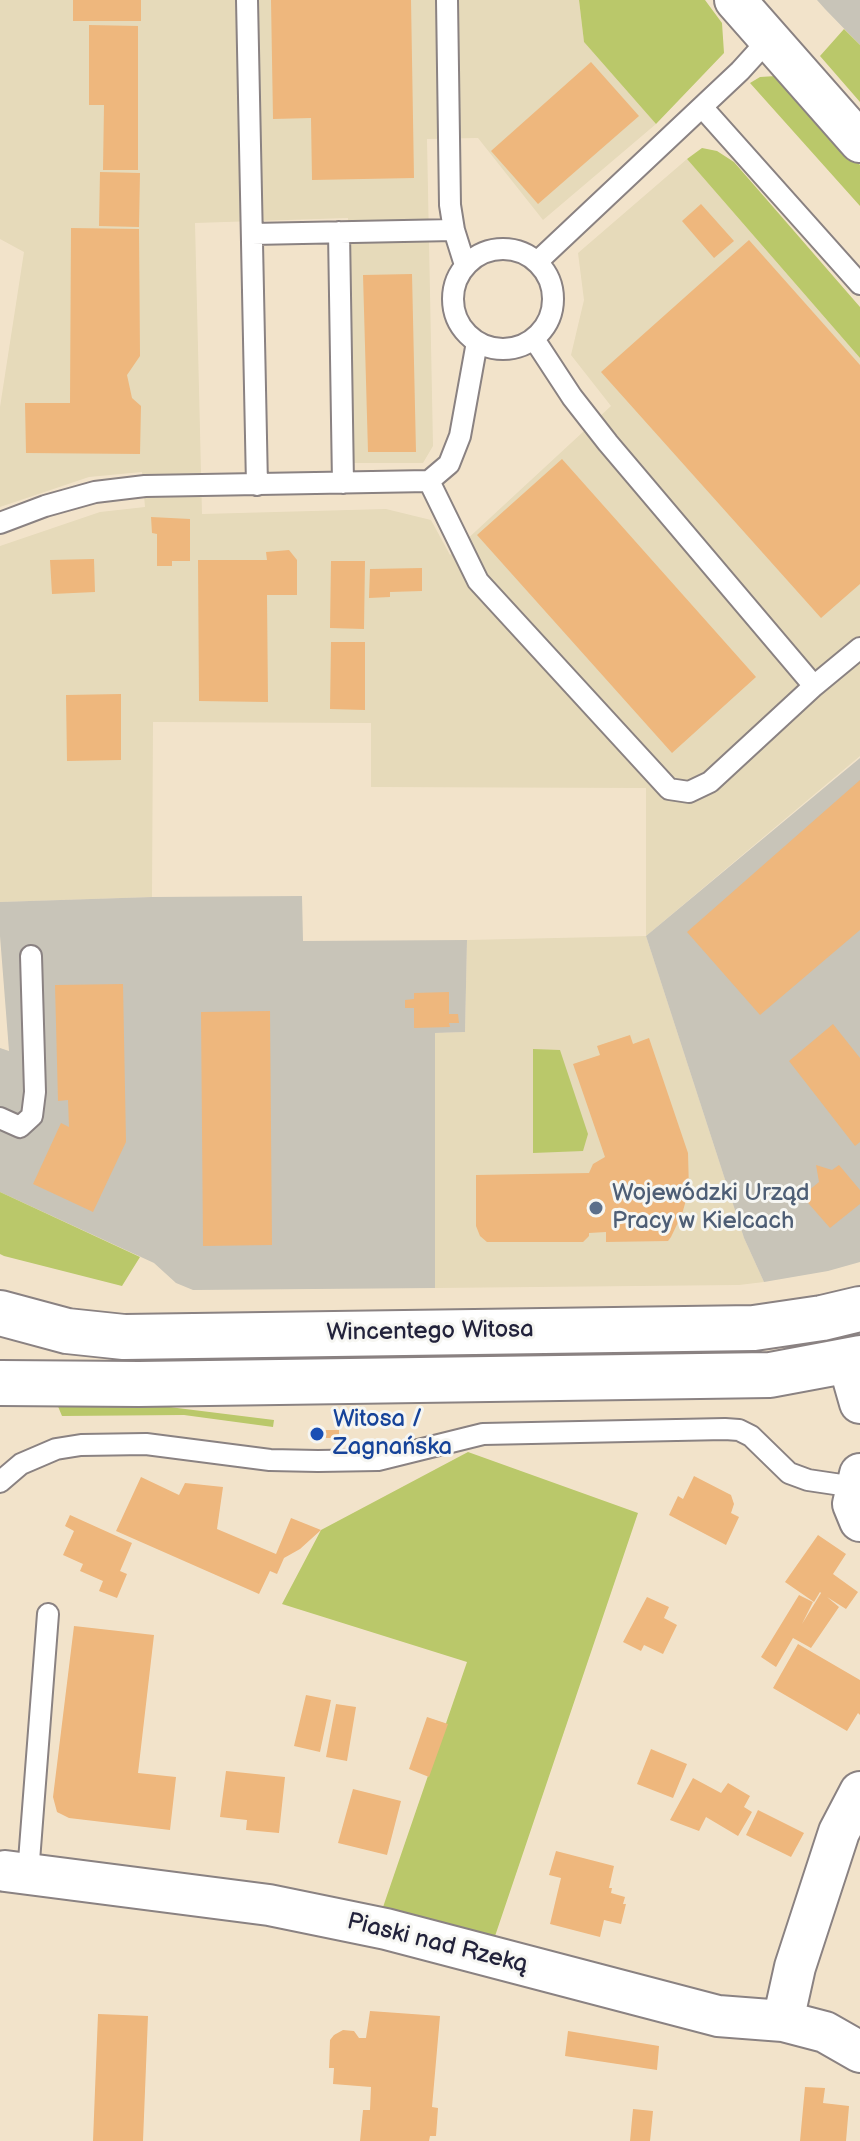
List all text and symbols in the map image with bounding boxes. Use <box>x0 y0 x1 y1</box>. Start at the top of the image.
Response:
place label: Wojewódzki Urząd Pracy w Kielcach <box>612 1180 810 1236</box>
marker: Wojewódzki Urząd Pracy w Kielcach <box>587 1199 605 1217</box>
street label: Wincentego Witosa <box>326 1316 534 1348</box>
place label: Witosa / Zagnańska <box>333 1406 452 1462</box>
marker: Witosa / Zagnańska <box>308 1425 326 1443</box>
street label: Piaski nad Rzeką <box>344 1908 530 1980</box>

